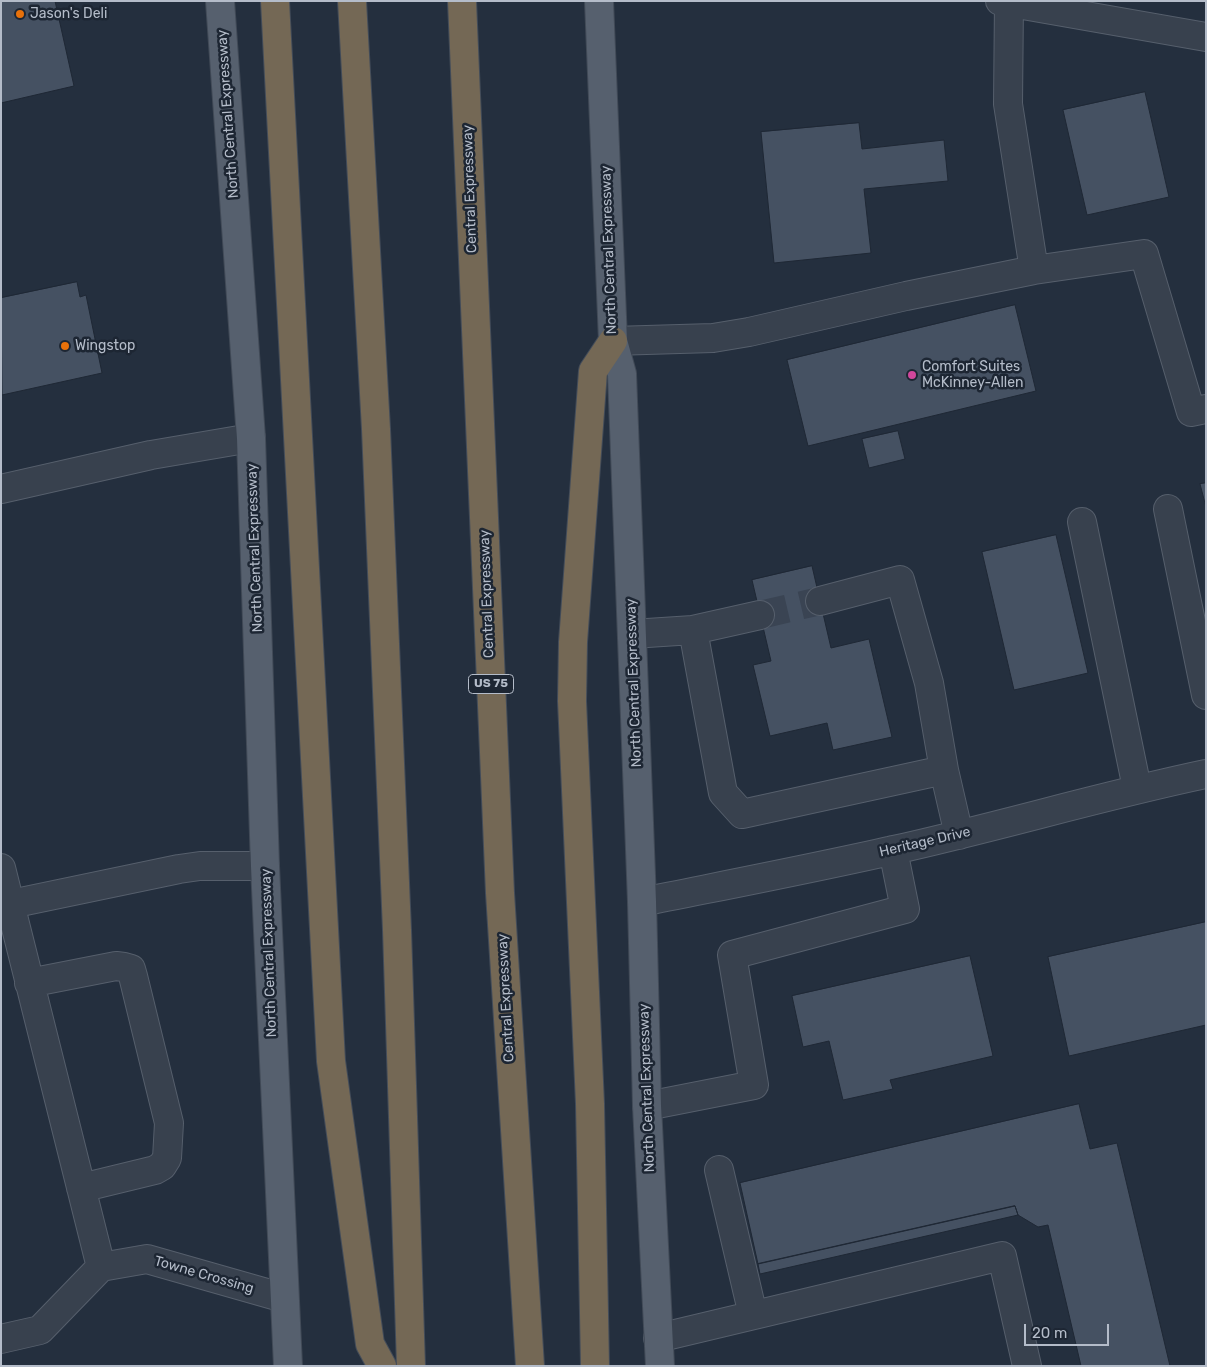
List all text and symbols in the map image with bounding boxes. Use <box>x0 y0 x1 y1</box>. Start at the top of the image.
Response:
place label: Jason's Deli <box>30 6 107 22</box>
marker: Jason's Deli <box>14 8 26 20</box>
street label: North Central Expressway <box>214 29 242 199</box>
street label: Central Expressway <box>459 124 481 254</box>
street label: North Central Expressway <box>598 165 620 335</box>
place label: Wingstop <box>75 338 135 354</box>
marker: Wingstop <box>59 340 71 352</box>
place label: Comfort Suites McKinney-Allen <box>922 359 1024 392</box>
marker: Comfort Suites McKinney-Allen <box>906 369 918 381</box>
street label: North Central Expressway <box>244 463 266 633</box>
street label: Central Expressway <box>476 529 498 659</box>
street label: North Central Expressway <box>623 598 645 768</box>
road number: US 75 <box>468 674 514 694</box>
street label: Heritage Drive <box>878 823 972 861</box>
street label: North Central Expressway <box>258 868 280 1038</box>
street label: Central Expressway <box>494 933 518 1063</box>
street label: North Central Expressway <box>636 1003 658 1173</box>
street label: Towne Crossing <box>152 1253 256 1297</box>
scale bar <box>1027 1314 1112 1346</box>
text: 20 m <box>1032 1324 1067 1342</box>

